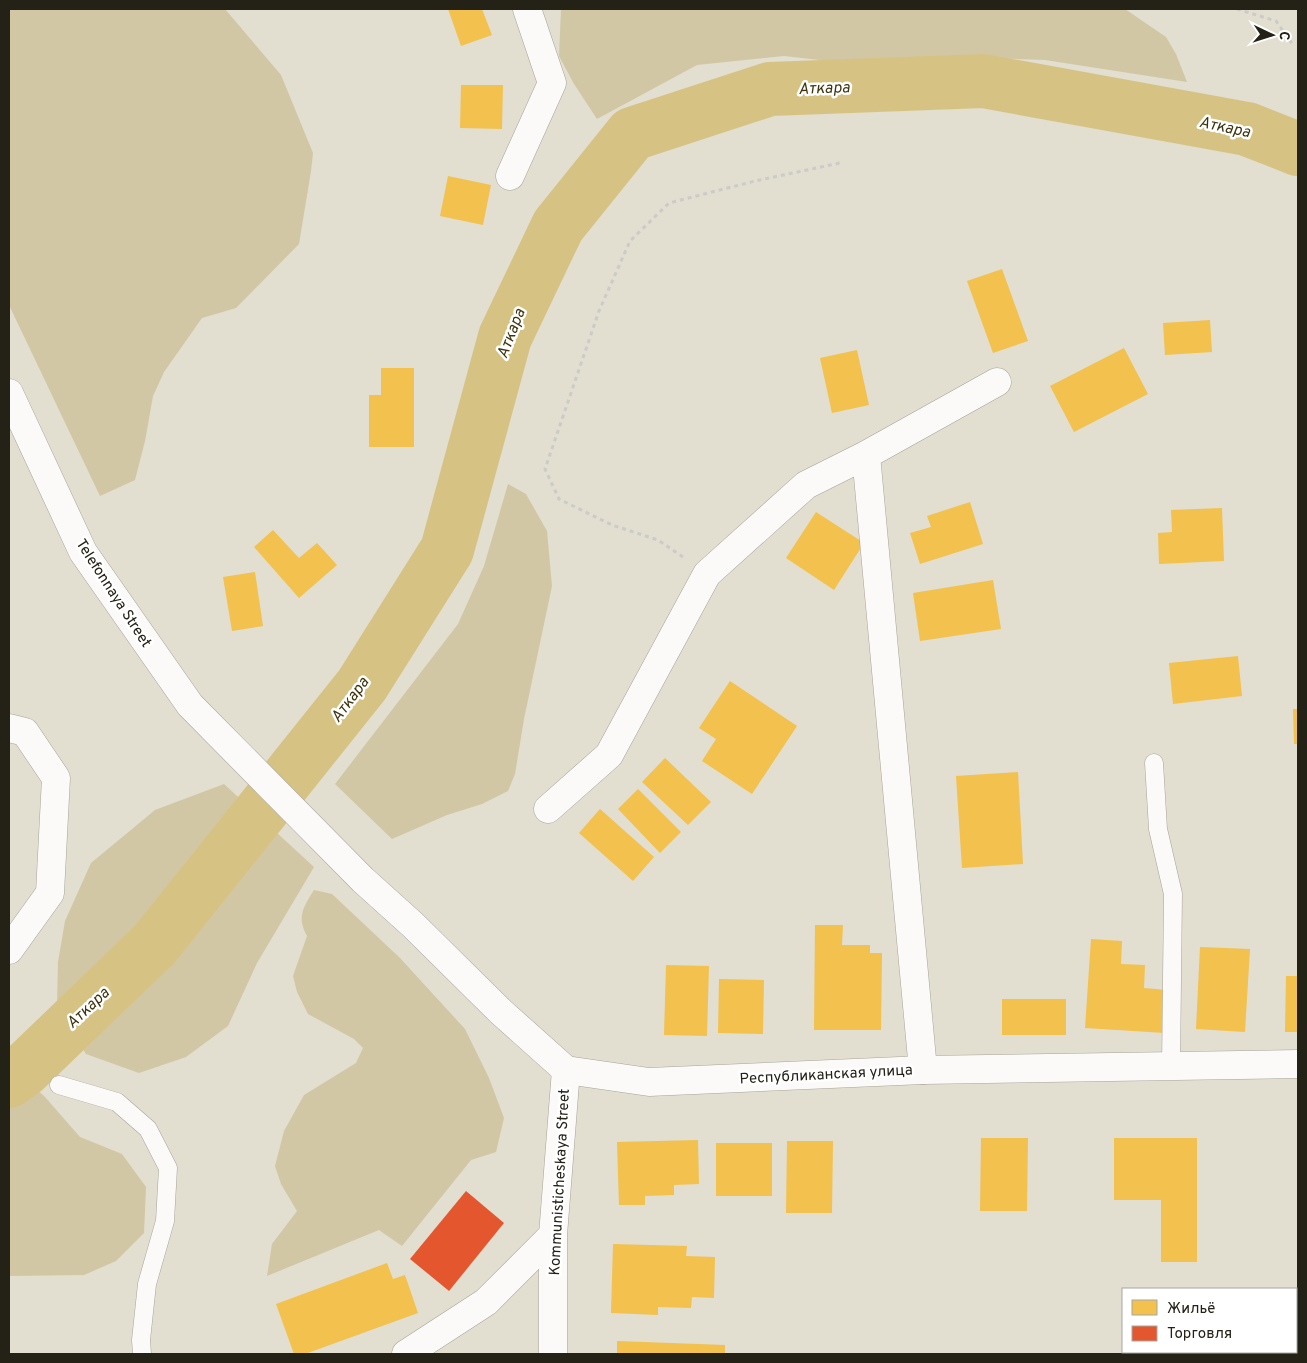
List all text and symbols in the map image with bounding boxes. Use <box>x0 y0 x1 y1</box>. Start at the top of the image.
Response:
north arrow <box>1247 10 1297 60</box>
text: С <box>1275 31 1292 41</box>
water label: Аткара <box>798 78 851 100</box>
water label: Аткара <box>1197 113 1253 143</box>
water label: Аткара <box>493 305 531 361</box>
street label: Telefonnaya Street <box>71 536 155 652</box>
water label: Аткара <box>327 673 375 727</box>
water label: Аткара <box>63 983 115 1033</box>
street label: Республиканская улица <box>739 1061 913 1090</box>
street label: Kommunisticheskaya Street <box>546 1088 575 1276</box>
legend <box>1122 1288 1297 1353</box>
text: Жильё <box>1167 1300 1215 1319</box>
text: Торговля <box>1167 1325 1232 1344</box>

